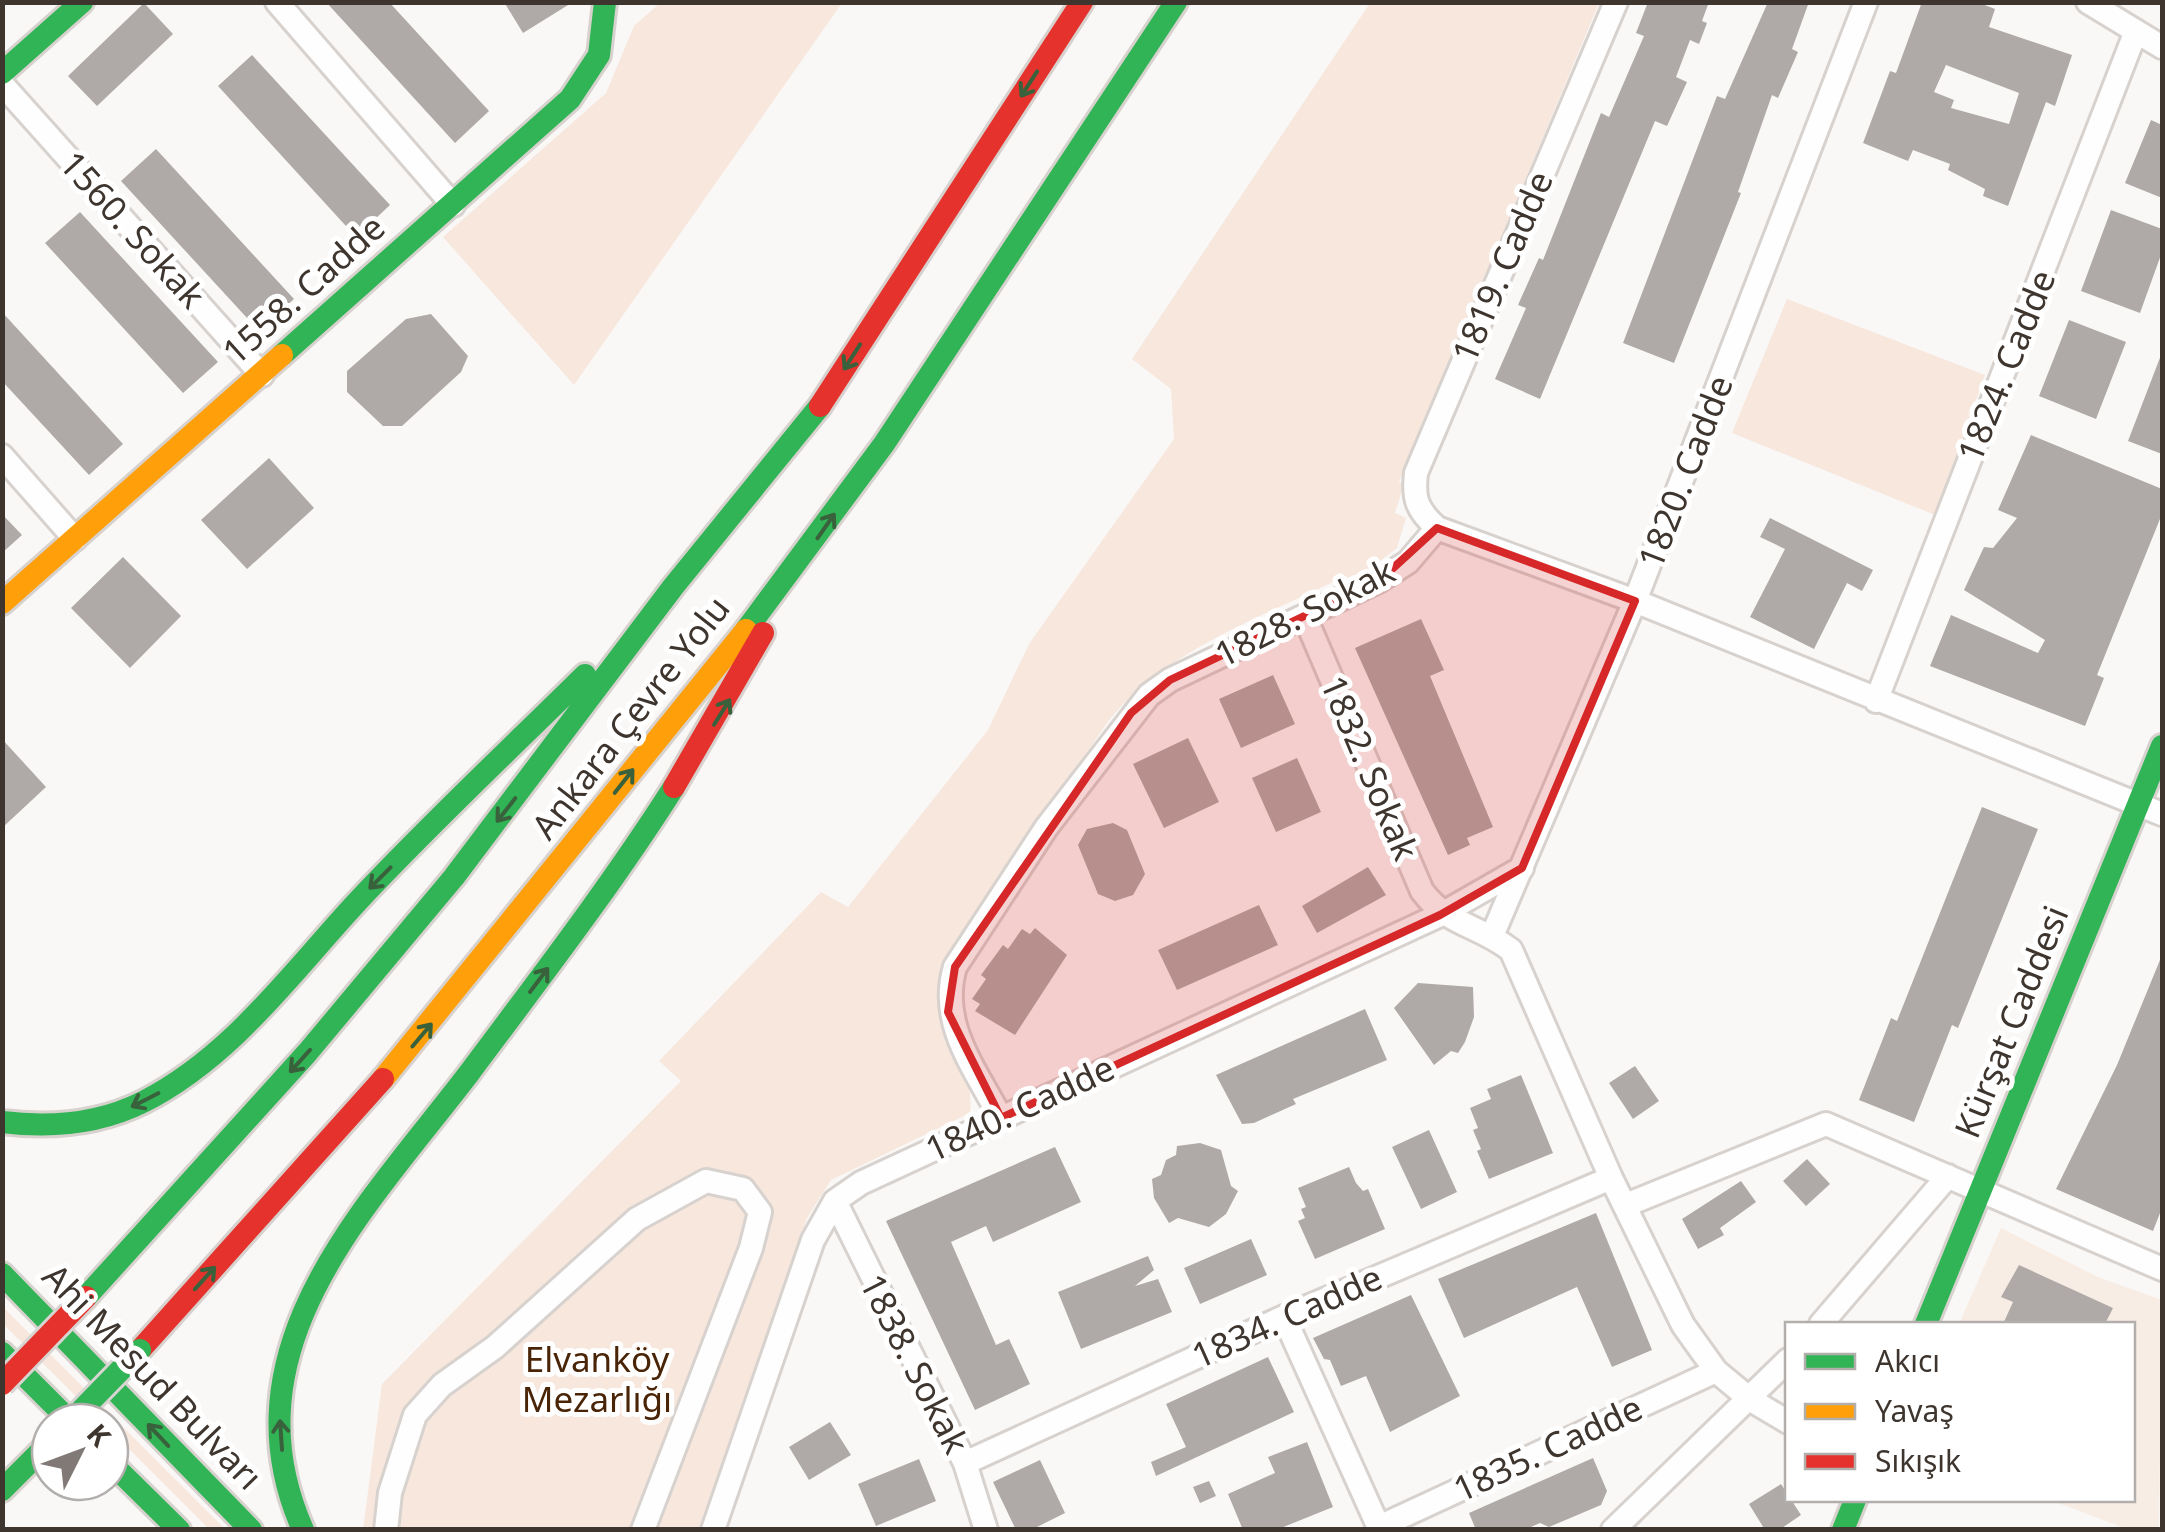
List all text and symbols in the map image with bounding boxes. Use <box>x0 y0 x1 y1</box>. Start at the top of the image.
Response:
one-way arrow <box>1018 70 1039 98</box>
street label: 1560. Sokak <box>50 140 216 318</box>
street label: 1819. Cadde <box>1440 164 1563 369</box>
street label: 1558. Cadde <box>212 203 394 374</box>
street label: 1824. Cadde <box>1946 262 2065 468</box>
one-way arrow <box>841 342 862 371</box>
street label: 1820. Cadde <box>1626 368 1743 575</box>
one-way arrow <box>815 513 836 540</box>
street label: 1828. Sokak <box>1206 546 1403 677</box>
street label: Ankara Çevre Yolu <box>520 586 740 848</box>
street label: 1832. Sokak <box>1310 668 1430 867</box>
one-way arrow <box>712 698 732 726</box>
one-way arrow <box>613 768 635 794</box>
one-way arrow <box>495 796 517 822</box>
one-way arrow <box>369 866 393 890</box>
street label: Kürşat Caddesi <box>1943 898 2079 1144</box>
one-way arrow <box>528 966 549 994</box>
one-way arrow <box>410 1022 432 1048</box>
street label: 1840. Cadde <box>917 1043 1121 1172</box>
one-way arrow <box>289 1047 311 1073</box>
one-way arrow <box>131 1091 161 1110</box>
street label: Ahi Mesud Bulvarı <box>33 1253 273 1499</box>
street label: 1834. Cadde <box>1184 1253 1389 1378</box>
street label: 1838. Sokak <box>850 1265 981 1462</box>
one-way arrow <box>194 1266 217 1291</box>
legend <box>1785 1322 2135 1502</box>
park label: Elvanköy Mezarlığı <box>522 1335 672 1422</box>
text: Akıcı <box>1875 1340 1940 1381</box>
street label: 1835. Cadde <box>1445 1383 1649 1512</box>
text: Yavaş <box>1875 1390 1954 1431</box>
north arrow <box>30 1402 130 1502</box>
text: K <box>79 1415 120 1455</box>
one-way arrow <box>271 1420 290 1452</box>
one-way arrow <box>147 1423 170 1448</box>
text: Sıkışık <box>1875 1440 1961 1481</box>

